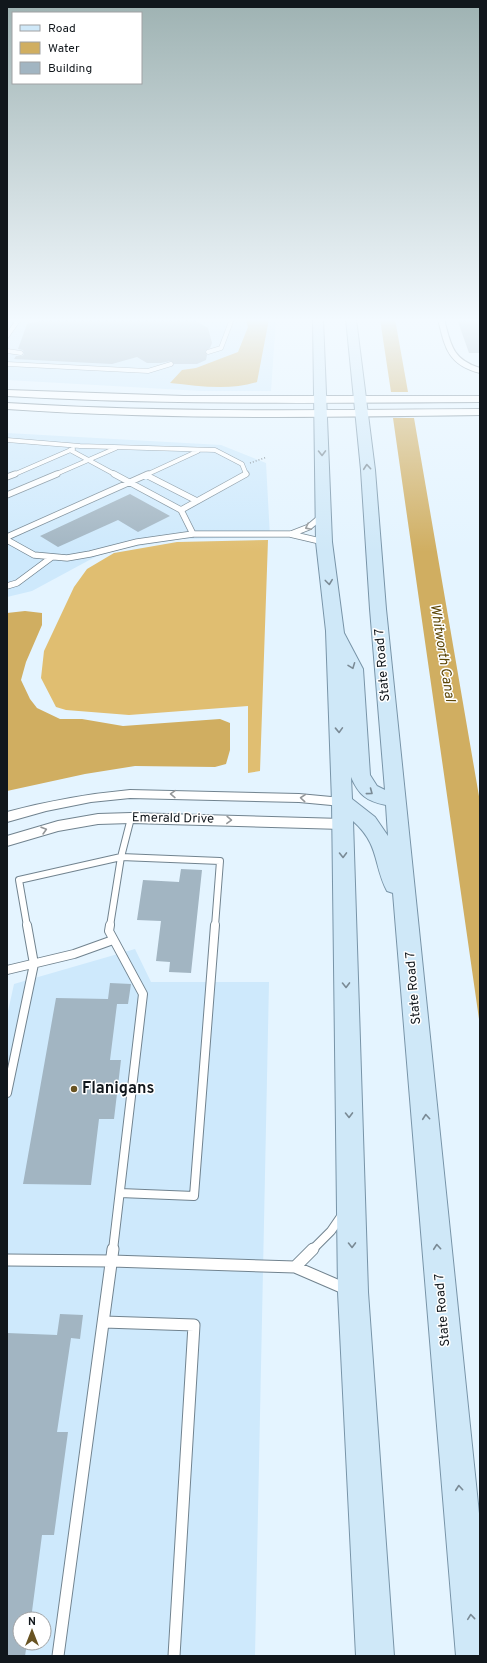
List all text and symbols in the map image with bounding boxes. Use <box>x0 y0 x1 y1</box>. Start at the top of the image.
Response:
legend <box>12 12 142 84</box>
text: Road <box>48 21 76 37</box>
text: Water <box>48 41 80 57</box>
text: Building <box>48 61 92 77</box>
one-way arrow <box>318 450 326 456</box>
one-way arrow <box>363 464 372 470</box>
one-way arrow <box>305 522 313 530</box>
one-way arrow <box>324 579 333 585</box>
water label: Whitworth Canal <box>426 603 458 704</box>
street label: State Road 7 <box>372 628 394 702</box>
one-way arrow <box>347 663 355 670</box>
one-way arrow <box>334 727 343 733</box>
one-way arrow <box>366 787 373 794</box>
one-way arrow <box>170 790 176 798</box>
one-way arrow <box>300 794 306 803</box>
street label: Emerald Drive <box>132 810 214 828</box>
one-way arrow <box>226 816 232 824</box>
one-way arrow <box>41 826 48 835</box>
one-way arrow <box>339 852 347 858</box>
street label: State Road 7 <box>403 951 425 1025</box>
one-way arrow <box>342 982 350 988</box>
place label: Flanigans <box>82 1079 155 1099</box>
marker: Flanigans <box>69 1084 79 1094</box>
one-way arrow <box>345 1112 353 1118</box>
one-way arrow <box>421 1114 430 1120</box>
one-way arrow <box>348 1242 356 1248</box>
one-way arrow <box>433 1244 442 1250</box>
street label: State Road 7 <box>432 1273 454 1347</box>
one-way arrow <box>455 1485 464 1491</box>
north arrow <box>12 1611 52 1651</box>
one-way arrow <box>467 1614 476 1620</box>
text: N <box>28 1615 36 1629</box>

